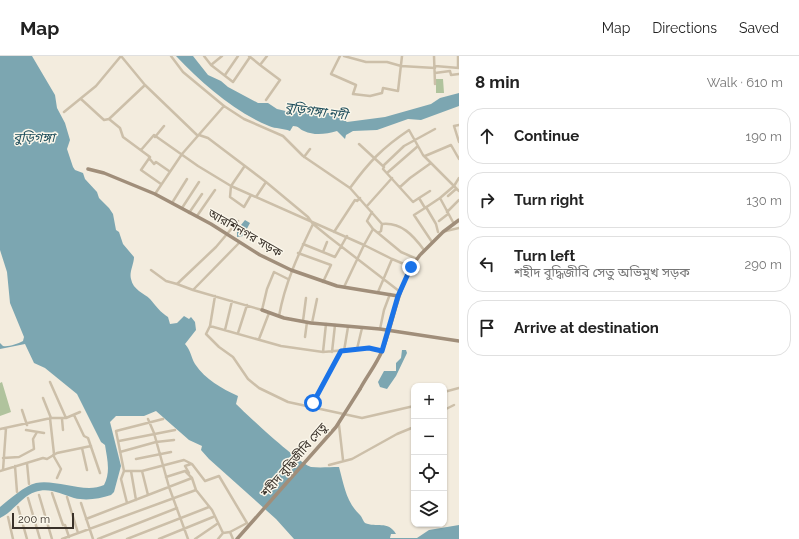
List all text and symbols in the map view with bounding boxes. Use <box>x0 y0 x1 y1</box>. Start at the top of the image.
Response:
text: Map <box>20 17 59 39</box>
text: Map <box>602 20 630 36</box>
text: Directions <box>652 20 717 36</box>
text: Saved <box>739 20 779 36</box>
text: 8 min <box>475 72 520 92</box>
text: Walk · 610 m <box>707 75 783 90</box>
water label: বুড়িগঙ্গা নদী <box>284 99 351 123</box>
icon: ahead <box>476 125 498 147</box>
text: Continue <box>514 127 579 145</box>
text: 190 m <box>746 129 782 144</box>
water label: বুড়িগঙ্গা <box>13 130 57 145</box>
icon: right <box>476 189 498 211</box>
text: Turn right <box>514 191 584 209</box>
text: 130 m <box>746 193 782 208</box>
street label: আরশিনগর সড়ক <box>205 205 285 260</box>
text: Turn left <box>514 247 575 265</box>
icon: left <box>476 253 498 275</box>
text: 290 m <box>744 257 782 272</box>
route end <box>402 258 420 276</box>
text: শহীদ বুদ্ধিজীবি সেতু অভিমুখ সড়ক <box>514 265 690 280</box>
icon: arrive <box>476 317 498 339</box>
text: Arrive at destination <box>514 319 659 337</box>
map controls <box>411 383 447 527</box>
button: + <box>411 383 447 419</box>
route start <box>304 394 322 412</box>
street label: শহীদ বুদ্ধিজীবি সেতু <box>257 419 331 501</box>
button: − <box>411 419 447 455</box>
button: locate <box>411 455 447 491</box>
button: layers <box>411 491 447 527</box>
scale bar <box>12 511 74 530</box>
text: 200 m <box>18 513 50 526</box>

